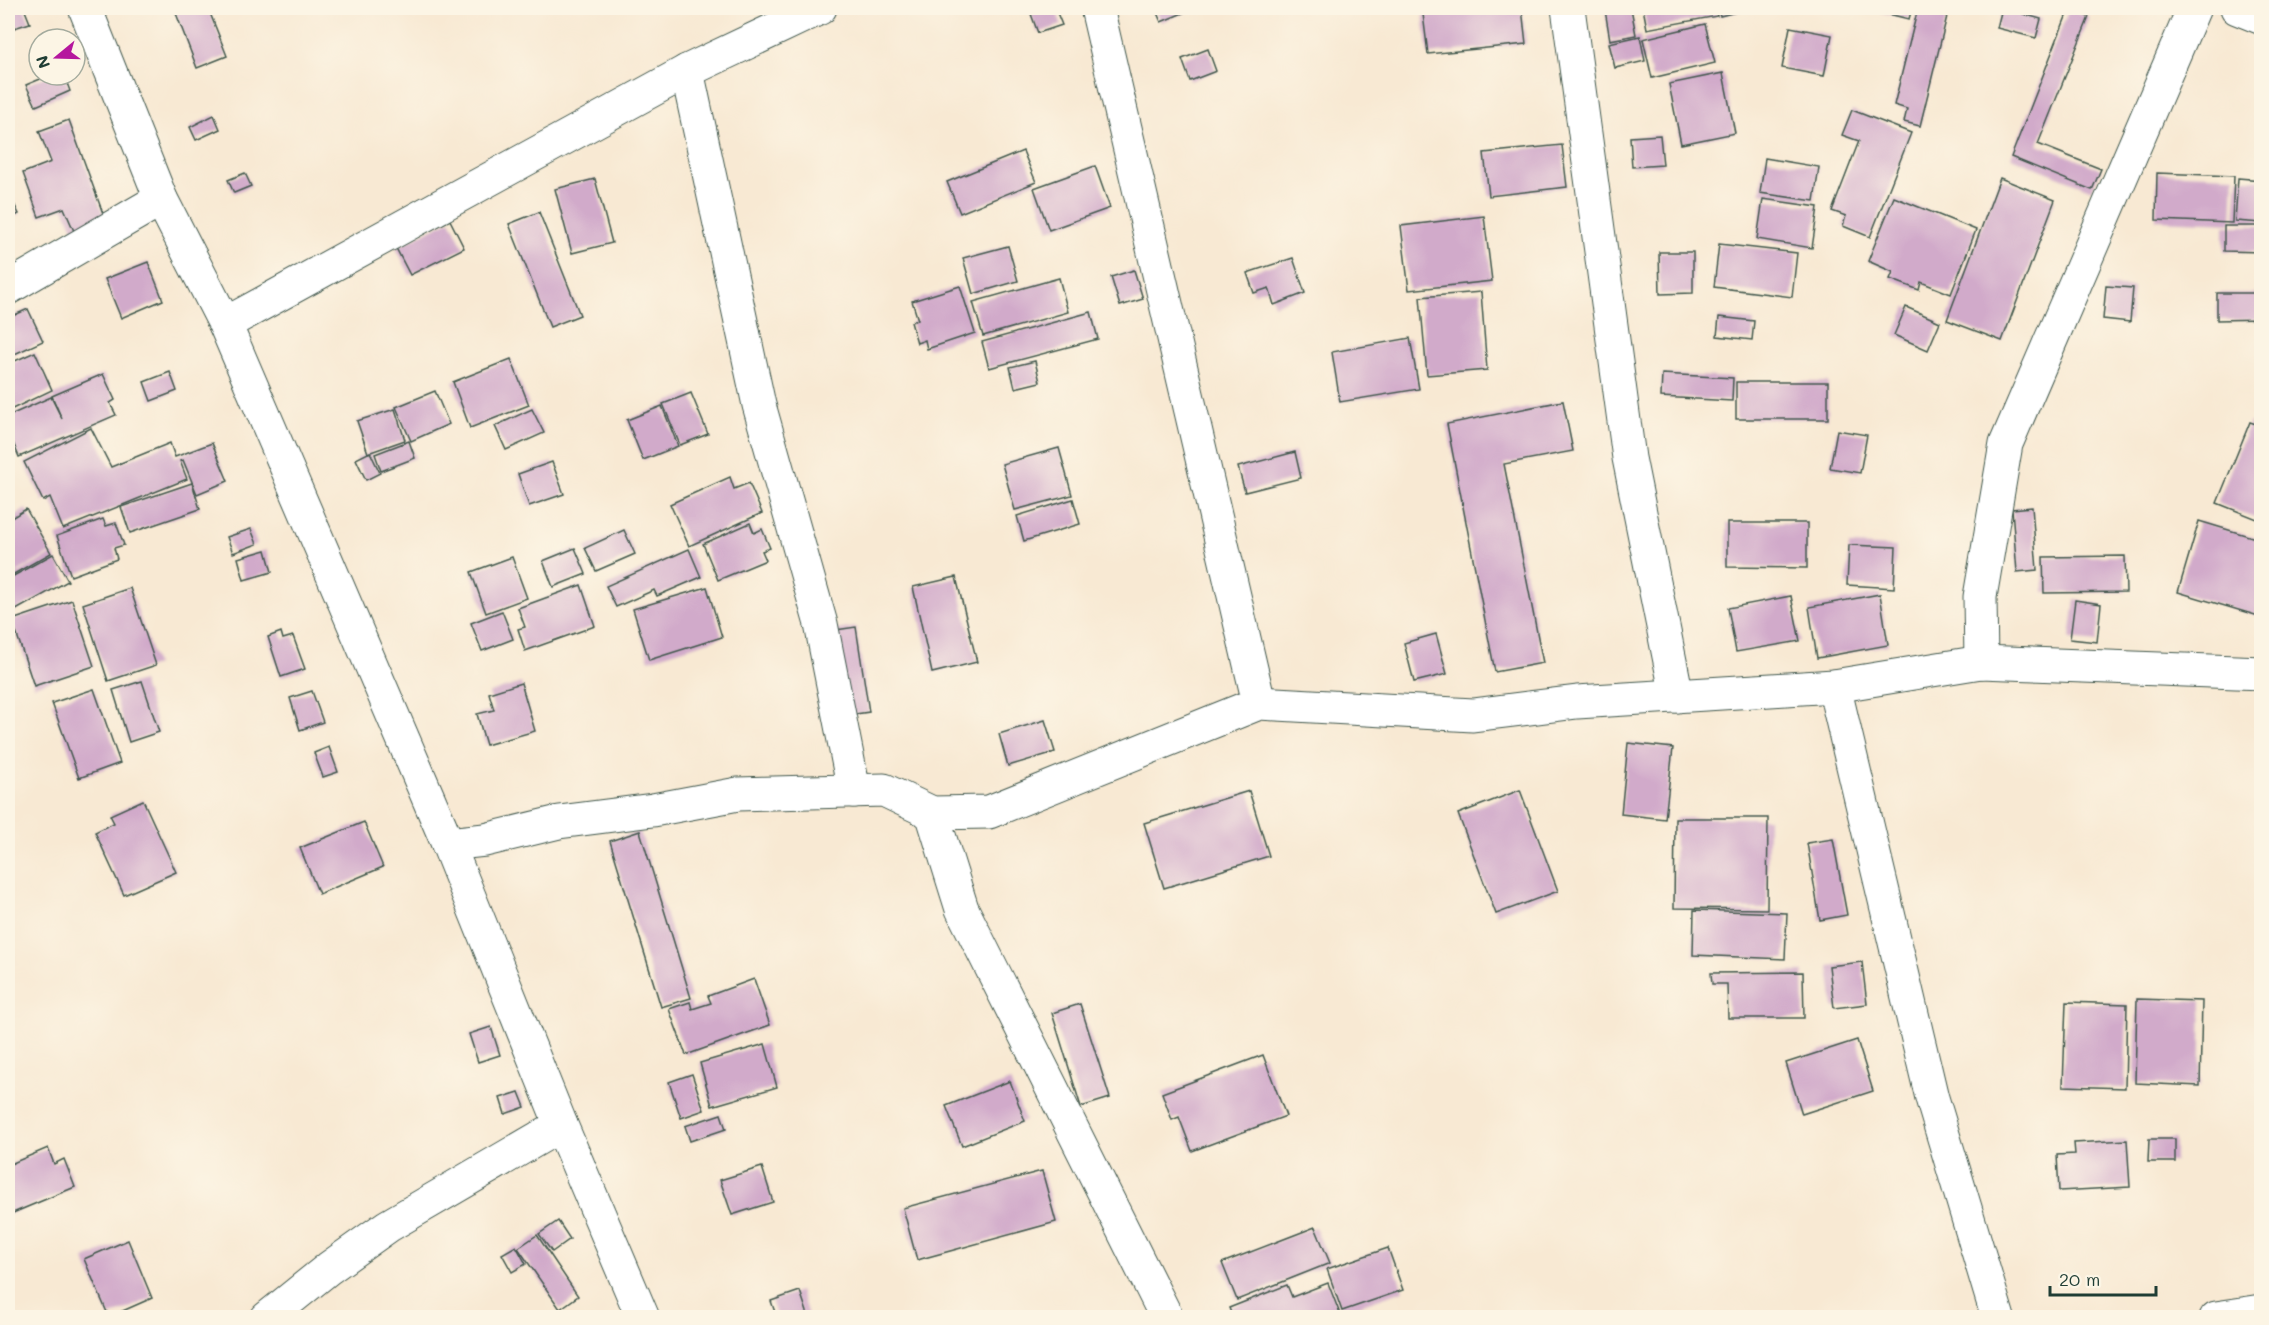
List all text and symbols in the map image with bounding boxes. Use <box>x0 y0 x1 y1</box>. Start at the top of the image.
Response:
north arrow <box>27 27 87 87</box>
text: N <box>30 53 54 71</box>
scale bar <box>2050 1259 2156 1297</box>
text: 20 m <box>2059 1267 2100 1291</box>

